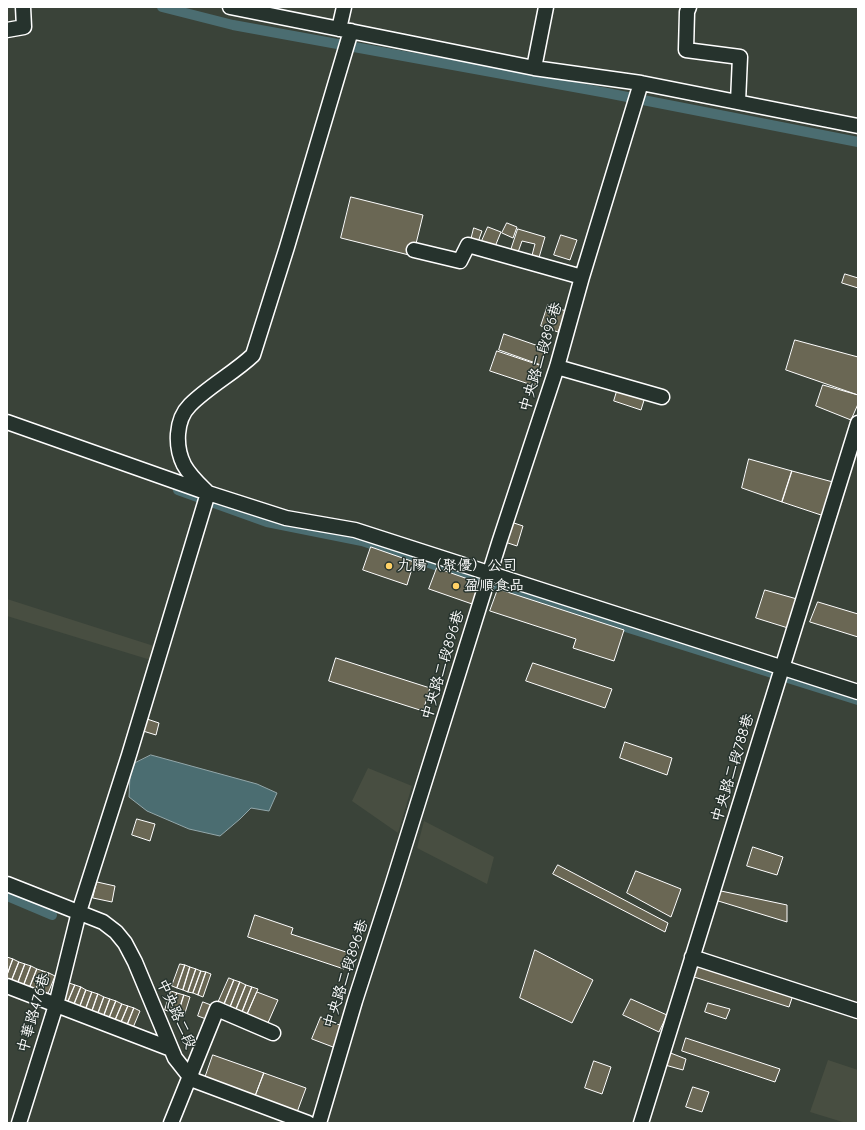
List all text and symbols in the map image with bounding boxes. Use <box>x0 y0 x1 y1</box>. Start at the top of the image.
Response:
street label: 中央路二段896巷 <box>516 300 566 414</box>
place label: 九陽（聚優）公司 <box>397 557 517 575</box>
marker: 九陽（聚優）公司 <box>384 561 394 571</box>
place label: 盈順食品 <box>464 577 524 595</box>
marker: 盈順食品 <box>451 581 461 591</box>
street label: 中央路二段896巷 <box>418 608 468 722</box>
street label: 中央路二段788巷 <box>708 712 758 824</box>
street label: 中央路二段896巷 <box>320 917 372 1031</box>
street label: 中華路476巷 <box>14 971 54 1055</box>
street label: 中央路二段 <box>153 976 199 1052</box>

